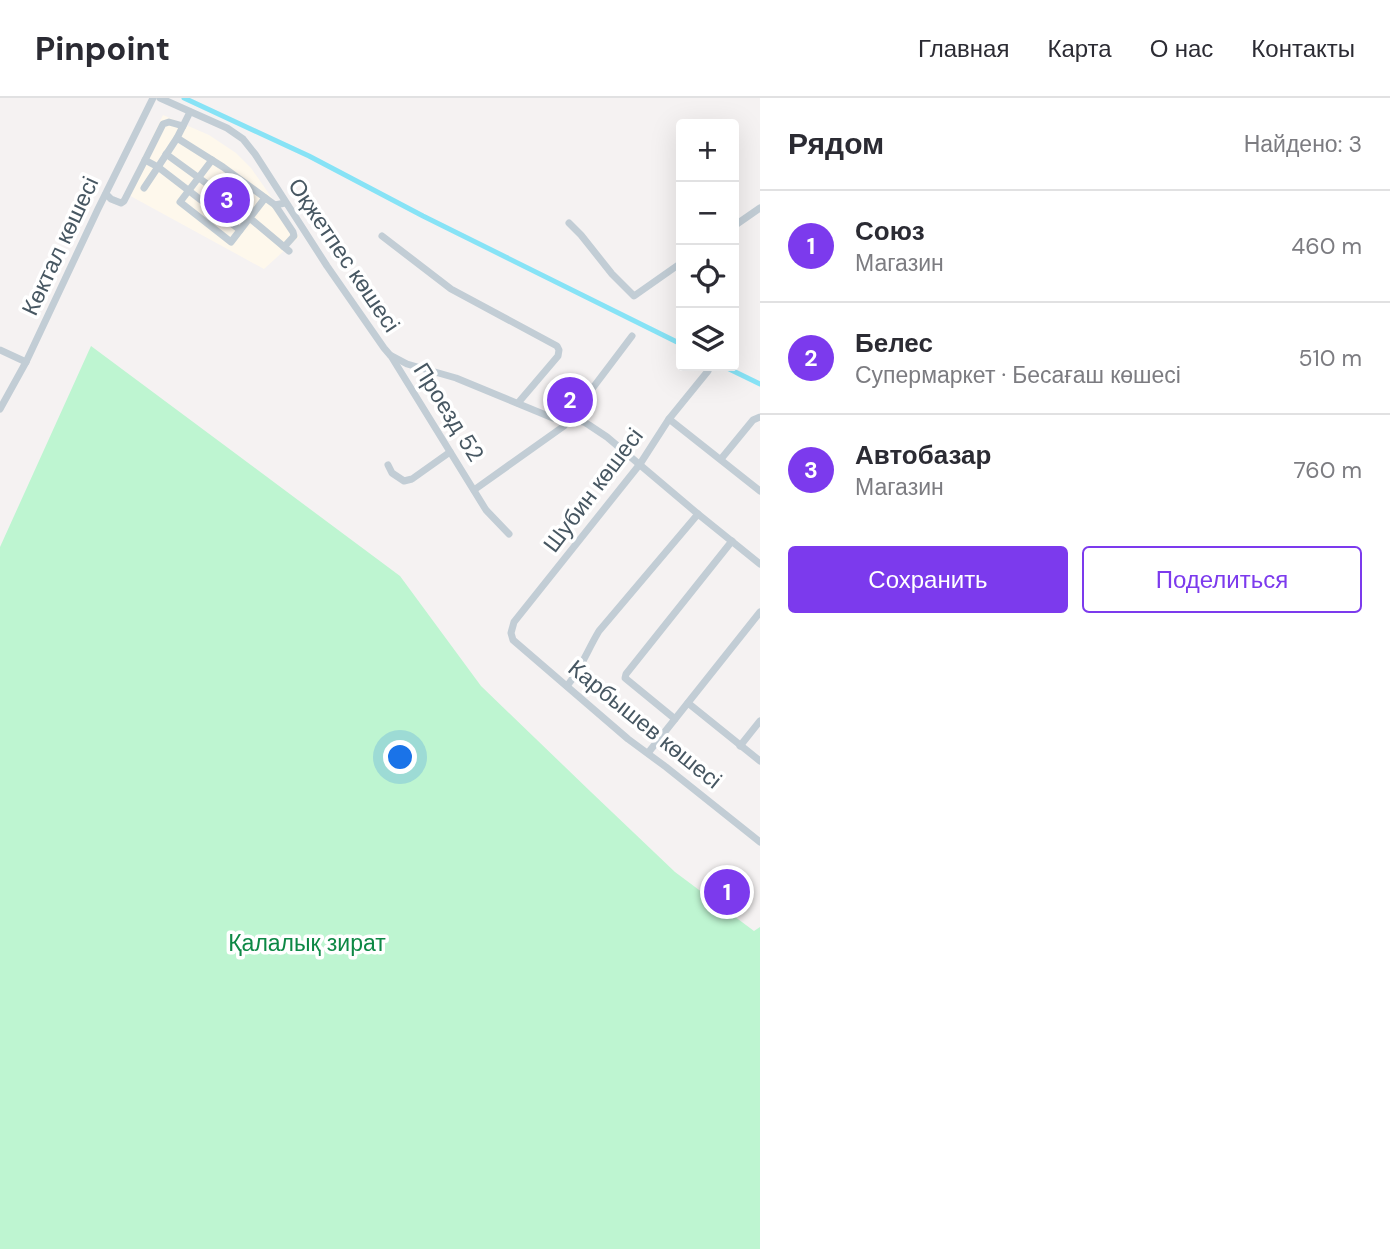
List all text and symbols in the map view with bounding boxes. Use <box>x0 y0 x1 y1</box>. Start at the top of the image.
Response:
text: Pinpoint <box>35 27 170 70</box>
text: Главная <box>918 33 1009 64</box>
text: Карта <box>1047 33 1112 64</box>
text: О нас <box>1150 33 1213 64</box>
text: Контакты <box>1251 33 1355 64</box>
map controls <box>676 119 739 371</box>
button: + <box>676 119 739 182</box>
text: Рядом <box>788 124 884 163</box>
text: Найдено: 3 <box>1244 129 1362 159</box>
street label: Көктал көшесі <box>15 172 105 320</box>
street label: Оқжетпес көшесі <box>281 172 407 338</box>
pin: 3 <box>204 174 250 226</box>
button: − <box>676 182 739 245</box>
text: Союз <box>855 214 925 248</box>
text: 1 <box>807 231 815 261</box>
text: 460 m <box>1291 231 1362 261</box>
button: locate <box>676 245 739 308</box>
text: Магазин <box>855 248 944 278</box>
button: layers <box>676 308 739 371</box>
text: Белес <box>855 326 933 360</box>
text: 2 <box>804 343 818 373</box>
text: 510 m <box>1298 343 1362 373</box>
street label: Проезд 52 <box>407 357 491 467</box>
text: Супермаркет · Бесағаш көшесі <box>855 360 1181 390</box>
pin: 2 <box>547 374 593 426</box>
street label: Шубин көшесі <box>536 422 650 558</box>
text: Автобазар <box>855 438 991 472</box>
text: 3 <box>804 455 818 485</box>
text: 760 m <box>1294 455 1362 485</box>
text: Магазин <box>855 472 944 502</box>
button: Сохранить <box>788 546 1068 613</box>
button: Поделиться <box>1082 546 1362 613</box>
street label: Карбышев көшесі <box>562 653 728 795</box>
your location <box>383 740 417 774</box>
pin: 1 <box>704 866 750 918</box>
park label: Қалалық зират <box>228 928 386 958</box>

